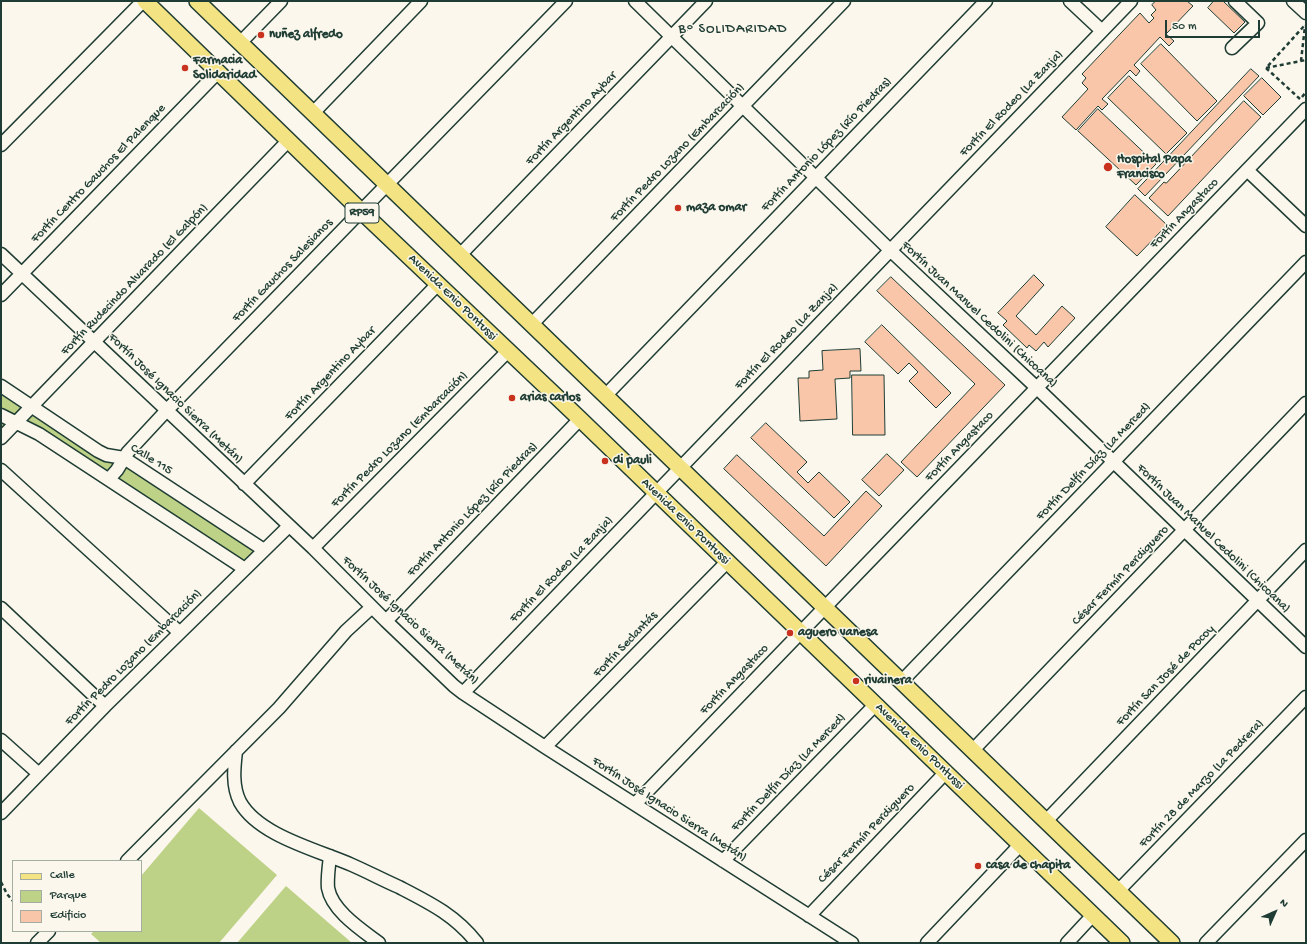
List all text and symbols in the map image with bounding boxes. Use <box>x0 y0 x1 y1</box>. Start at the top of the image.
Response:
scale bar <box>1167 12 1262 38</box>
text: 50 m <box>1172 20 1197 34</box>
district label: B° SOLIDARIDAD <box>679 22 787 38</box>
place label: nuñez alfredo <box>269 27 343 43</box>
marker: nuñez alfredo <box>256 30 266 40</box>
street label: Fortín El Rodeo (La Zanja) <box>957 47 1067 161</box>
place label: Farmacia Solidaridad <box>193 53 256 84</box>
marker: Farmacia Solidaridad <box>180 63 190 73</box>
street label: Fortín Argentino Aybar <box>523 69 621 169</box>
street label: Fortín Antonio López (Río Piedras) <box>758 74 896 216</box>
street label: Fortín Pedro Lozano (Embarcación) <box>607 80 749 226</box>
street label: Fortín Centro Gauchos El Palenque <box>28 101 170 247</box>
place label: Hospital Papa Francisco <box>1117 152 1192 183</box>
marker: Hospital Papa Francisco <box>1102 161 1114 173</box>
street label: Fortín Angastaco <box>1147 175 1223 253</box>
place label: maza omar <box>686 200 746 216</box>
street label: Fortín Rudecindo Alvarado (El Galpón) <box>58 201 212 359</box>
road number: RP59 <box>345 203 379 223</box>
marker: maza omar <box>673 203 683 213</box>
street label: Fortín Gauchos Salesianos <box>229 216 337 326</box>
street label: Fortín Juan Manuel Cedolini (Chicoana) <box>898 238 1060 392</box>
street label: Avenida Enio Pontussi <box>404 251 500 345</box>
street label: Fortín El Rodeo (La Zanja) <box>732 280 842 394</box>
street label: Fortín Argentino Aybar <box>282 324 380 424</box>
street label: Fortín José Ignacio Sierra (Metán) <box>104 330 246 468</box>
street label: Fortín Pedro Lozano (Embarcación) <box>328 368 472 512</box>
place label: arias carlos <box>520 390 580 406</box>
marker: arias carlos <box>507 393 517 403</box>
street label: Fortín Delfín Díaz (La Merced) <box>1033 400 1155 524</box>
street label: Fortín Angastaco <box>922 408 998 486</box>
street label: Fortín Antonio López (Río Piedras) <box>404 439 542 581</box>
street label: Calle 115 <box>127 441 175 479</box>
place label: di pauli <box>613 453 652 469</box>
marker: di pauli <box>600 456 610 466</box>
street label: Fortín Juan Manuel Cedolini (Chicoana) <box>1133 461 1293 617</box>
street label: Avenida Enio Pontussi <box>637 475 733 569</box>
street label: Fortín El Rodeo (La Zanja) <box>507 513 617 627</box>
street label: César Fermín Perdiguero <box>1069 523 1173 629</box>
street label: Fortín José Ignacio Sierra (Metán) <box>338 553 482 689</box>
street label: Fortín Pedro Lozano (Embarcación) <box>62 586 206 730</box>
street label: Fortín Seclantás <box>590 609 662 681</box>
street label: Fortín San José de Pocoy <box>1114 622 1218 730</box>
place label: aguero vanesa <box>798 625 878 641</box>
marker: aguero vanesa <box>785 628 795 638</box>
street label: Fortín Angastaco <box>697 641 773 719</box>
place label: rivainera <box>864 673 912 689</box>
marker: rivainera <box>851 676 861 686</box>
street label: Avenida Enio Pontussi <box>871 700 967 794</box>
street label: Fortín Delfín Díaz (La Merced) <box>728 711 850 835</box>
street label: Fortín 28 de Marzo (La Pedrera) <box>1136 716 1268 852</box>
street label: Fortín José Ignacio Sierra (Metán) <box>589 754 749 866</box>
street label: César Fermín Perdiguero <box>815 781 919 887</box>
place label: casa de chapita <box>986 858 1070 874</box>
legend <box>12 860 142 932</box>
marker: casa de chapita <box>973 861 983 871</box>
text: Calle <box>50 869 75 883</box>
text: Parque <box>50 889 87 903</box>
north arrow <box>1255 892 1295 932</box>
text: N <box>1277 897 1290 910</box>
text: Edificio <box>50 909 86 923</box>

